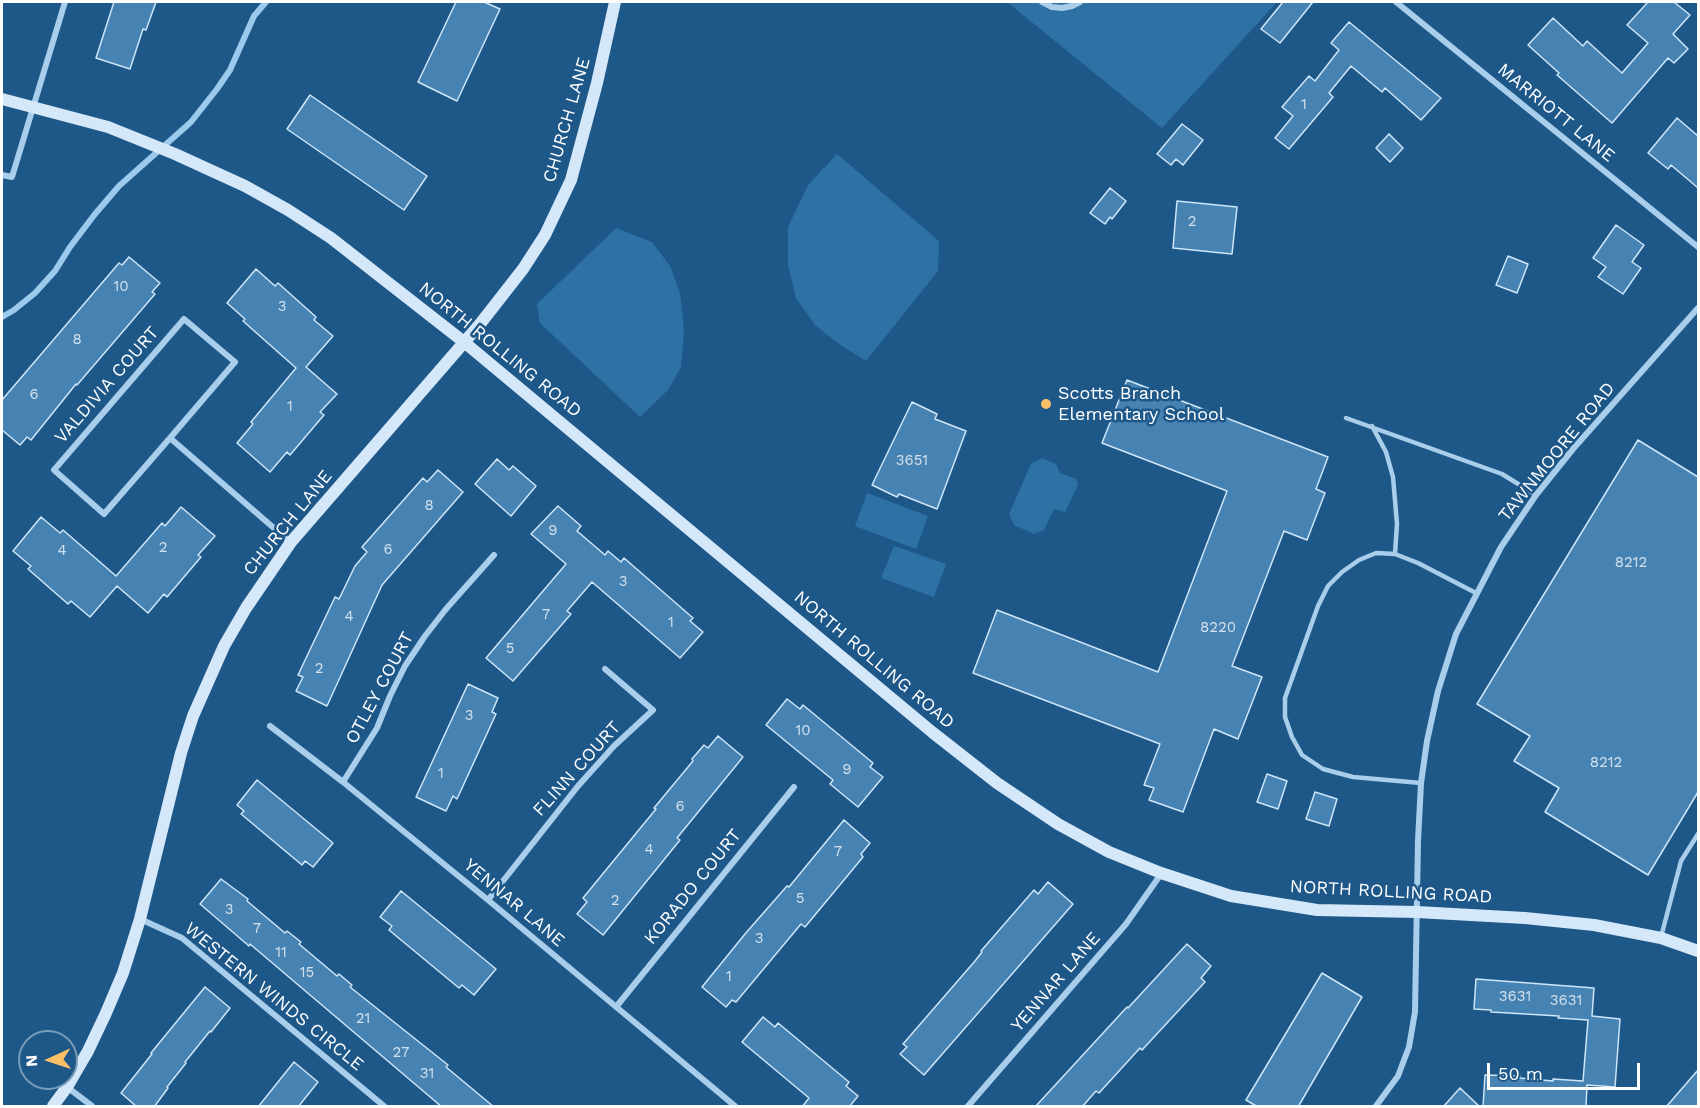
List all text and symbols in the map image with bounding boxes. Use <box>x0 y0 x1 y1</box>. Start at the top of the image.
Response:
street label: CHURCH LANE <box>539 55 595 185</box>
street label: MARRIOTT LANE <box>1493 59 1619 167</box>
house number: 1 <box>1301 96 1307 114</box>
house number: 2 <box>1188 213 1196 231</box>
house number: 10 <box>113 278 129 296</box>
street label: NORTH ROLLING ROAD <box>414 278 586 422</box>
house number: 3 <box>278 298 286 316</box>
street label: VALDIVIA COURT <box>50 322 164 448</box>
house number: 8 <box>72 331 82 349</box>
street label: TAWNMOORE ROAD <box>1494 378 1620 526</box>
place label: Scotts Branch Elementary School <box>1058 383 1224 426</box>
house number: 6 <box>29 386 39 404</box>
marker: Scotts Branch Elementary School <box>1039 397 1053 411</box>
house number: 1 <box>287 398 293 416</box>
house number: 3651 <box>896 452 928 470</box>
street label: CHURCH LANE <box>239 466 337 580</box>
house number: 8 <box>424 497 434 515</box>
house number: 9 <box>548 522 558 540</box>
house number: 2 <box>159 539 167 557</box>
house number: 6 <box>383 541 393 559</box>
house number: 4 <box>57 542 67 560</box>
house number: 8212 <box>1615 554 1647 572</box>
house number: 3 <box>619 573 627 591</box>
street label: NORTH ROLLING ROAD <box>789 587 959 733</box>
house number: 7 <box>542 606 550 624</box>
house number: 4 <box>344 608 354 626</box>
house number: 1 <box>668 614 674 632</box>
house number: 8220 <box>1200 619 1236 637</box>
street label: OTLEY COURT <box>341 628 419 748</box>
house number: 5 <box>506 640 514 658</box>
house number: 2 <box>315 660 323 678</box>
house number: 3 <box>465 707 473 725</box>
street label: FLINN COURT <box>529 717 625 821</box>
house number: 10 <box>795 722 811 740</box>
house number: 8212 <box>1590 754 1622 772</box>
house number: 9 <box>842 761 852 779</box>
house number: 1 <box>438 765 444 783</box>
house number: 6 <box>675 798 685 816</box>
street label: KORADO COURT <box>640 825 746 949</box>
house number: 4 <box>644 841 654 859</box>
house number: 7 <box>834 843 842 861</box>
street label: YENNAR LANE <box>459 854 569 952</box>
street label: NORTH ROLLING ROAD <box>1289 876 1493 908</box>
house number: 5 <box>796 890 804 908</box>
house number: 2 <box>611 892 619 910</box>
house number: 3 <box>225 901 233 919</box>
street label: WESTERN WINDS CIRCLE <box>180 918 368 1076</box>
house number: 7 <box>253 920 261 938</box>
street label: YENNAR LANE <box>1007 928 1105 1036</box>
house number: 3 <box>755 930 763 948</box>
house number: 11 <box>275 944 287 962</box>
house number: 15 <box>300 964 314 982</box>
house number: 1 <box>726 968 732 986</box>
house number: 3631 <box>1499 988 1531 1006</box>
house number: 3631 <box>1550 992 1582 1010</box>
house number: 21 <box>356 1010 370 1028</box>
north arrow <box>18 1030 78 1090</box>
house number: 27 <box>393 1044 409 1062</box>
scale bar <box>1490 1051 1643 1089</box>
text: N <box>22 1054 41 1067</box>
text: 50 m <box>1498 1063 1543 1084</box>
house number: 31 <box>420 1065 434 1083</box>

